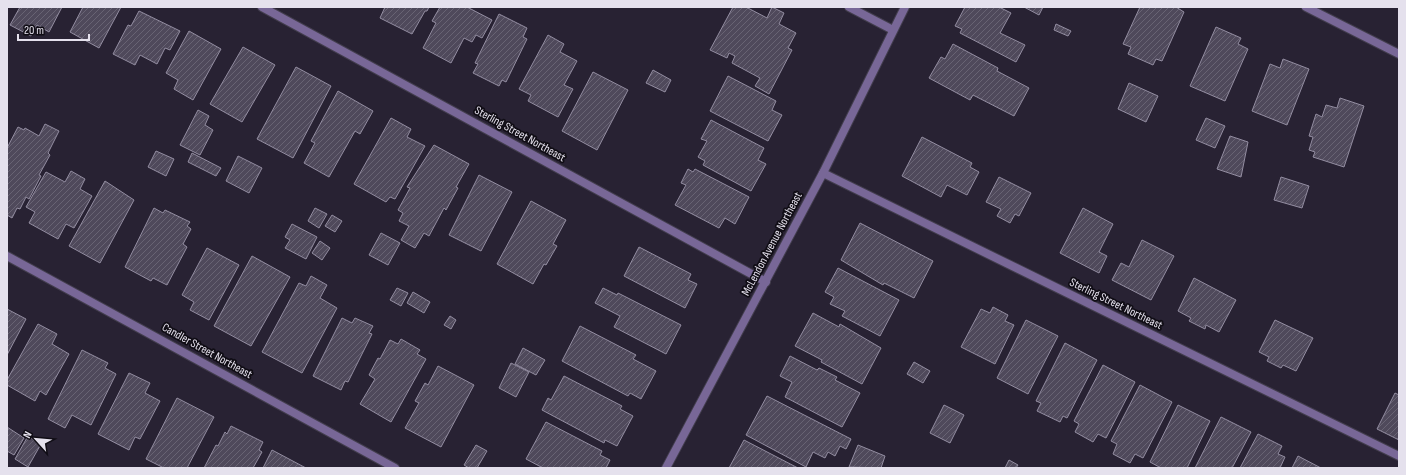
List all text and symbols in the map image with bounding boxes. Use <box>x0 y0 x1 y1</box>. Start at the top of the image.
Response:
scale bar <box>18 16 89 42</box>
text: 20 m <box>24 23 44 38</box>
street label: Sterling Street Northeast <box>472 103 568 165</box>
street label: McLendon Avenue Northeast <box>738 189 806 298</box>
street label: Sterling Street Northeast <box>1067 275 1165 333</box>
street label: Candler Street Northeast <box>159 320 255 382</box>
north arrow <box>16 419 56 459</box>
text: N <box>20 429 35 440</box>

